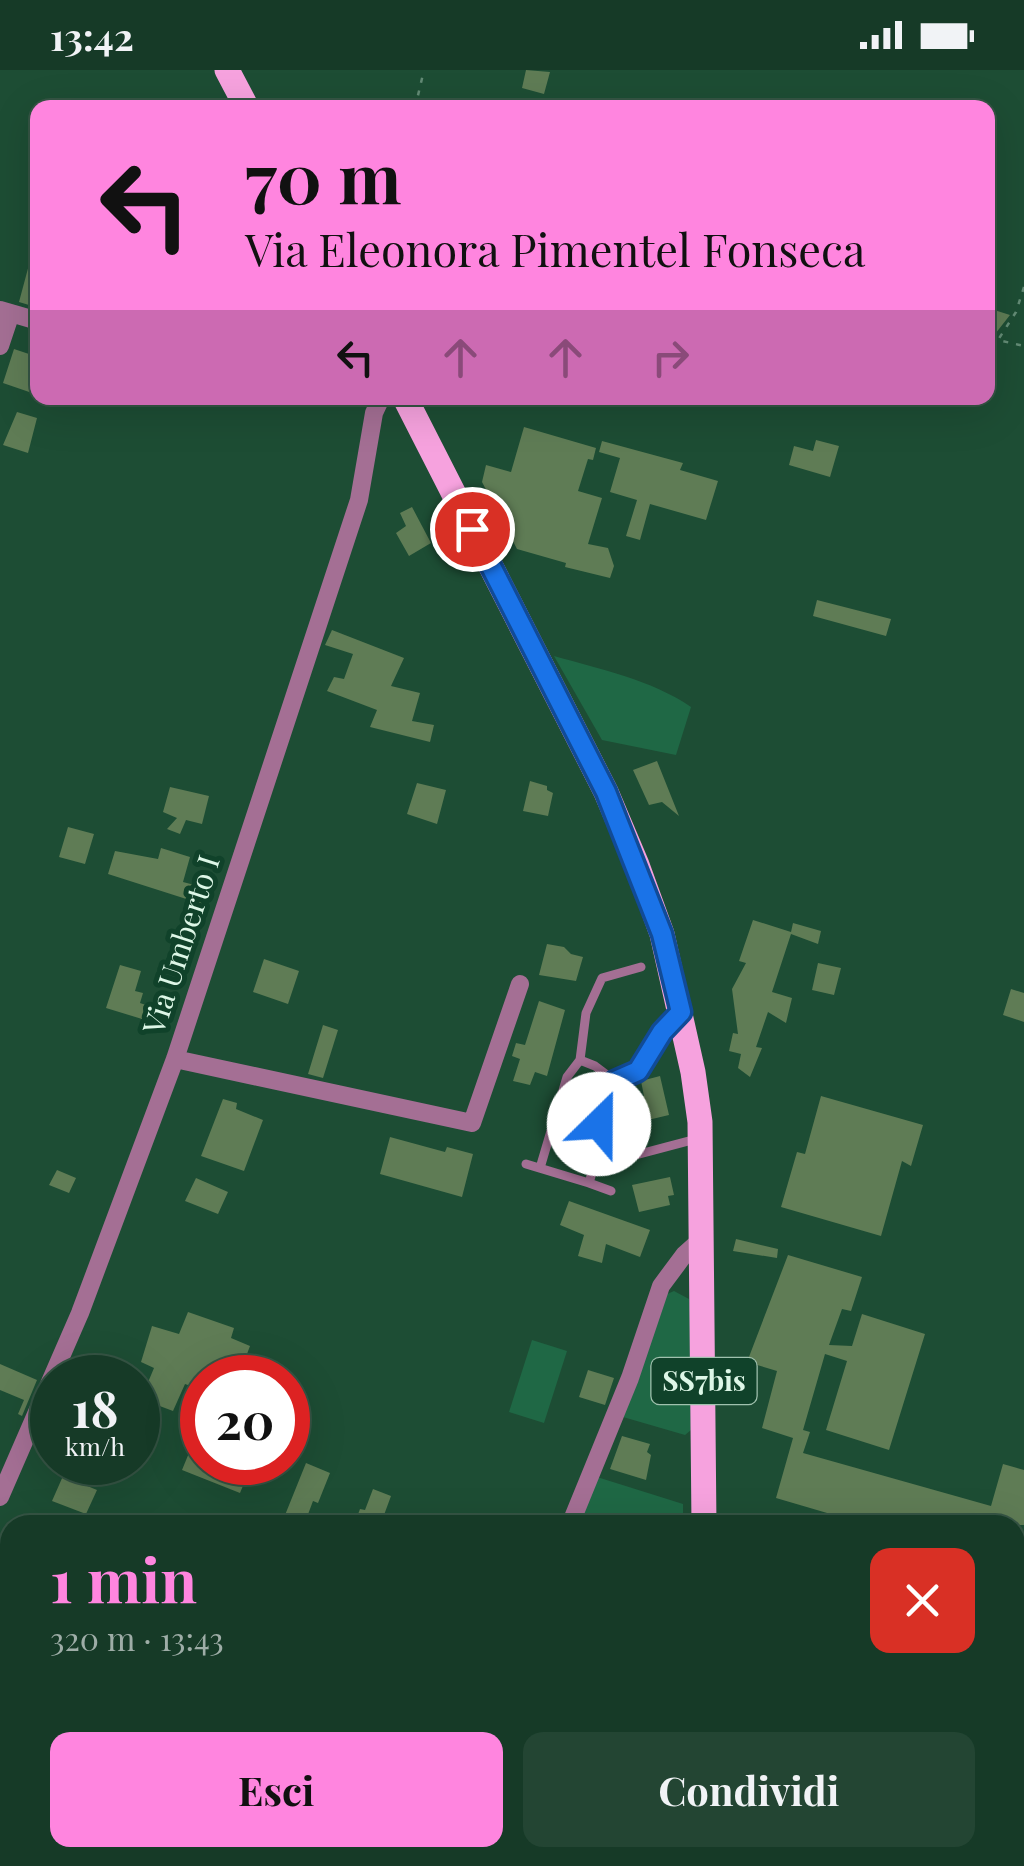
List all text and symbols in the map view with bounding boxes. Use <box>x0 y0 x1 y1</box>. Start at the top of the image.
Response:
text: 13:42 <box>50 10 134 61</box>
text: 70 m <box>245 128 402 222</box>
icon: left <box>80 140 210 270</box>
text: Via Eleonora Pimentel Fonseca <box>245 218 865 278</box>
icon: left <box>328 330 383 385</box>
icon: ahead <box>433 330 488 385</box>
icon: ahead <box>538 330 593 385</box>
icon: right <box>643 330 698 385</box>
pin <box>430 487 515 572</box>
icon: arrive <box>445 502 500 557</box>
street label: Via Umberto I <box>132 850 228 1040</box>
position arrow <box>547 1072 651 1176</box>
speed limit sign: 20 <box>180 1355 310 1485</box>
road number: SS7bis <box>652 1358 756 1404</box>
text: 18 <box>71 1374 119 1441</box>
text: km/h <box>65 1429 125 1462</box>
text: 1 min <box>50 1538 197 1618</box>
button: close <box>870 1548 975 1653</box>
text: 320 m · 13:43 <box>50 1616 224 1659</box>
button: Esci <box>50 1732 503 1847</box>
button: Condividi <box>523 1732 975 1847</box>

